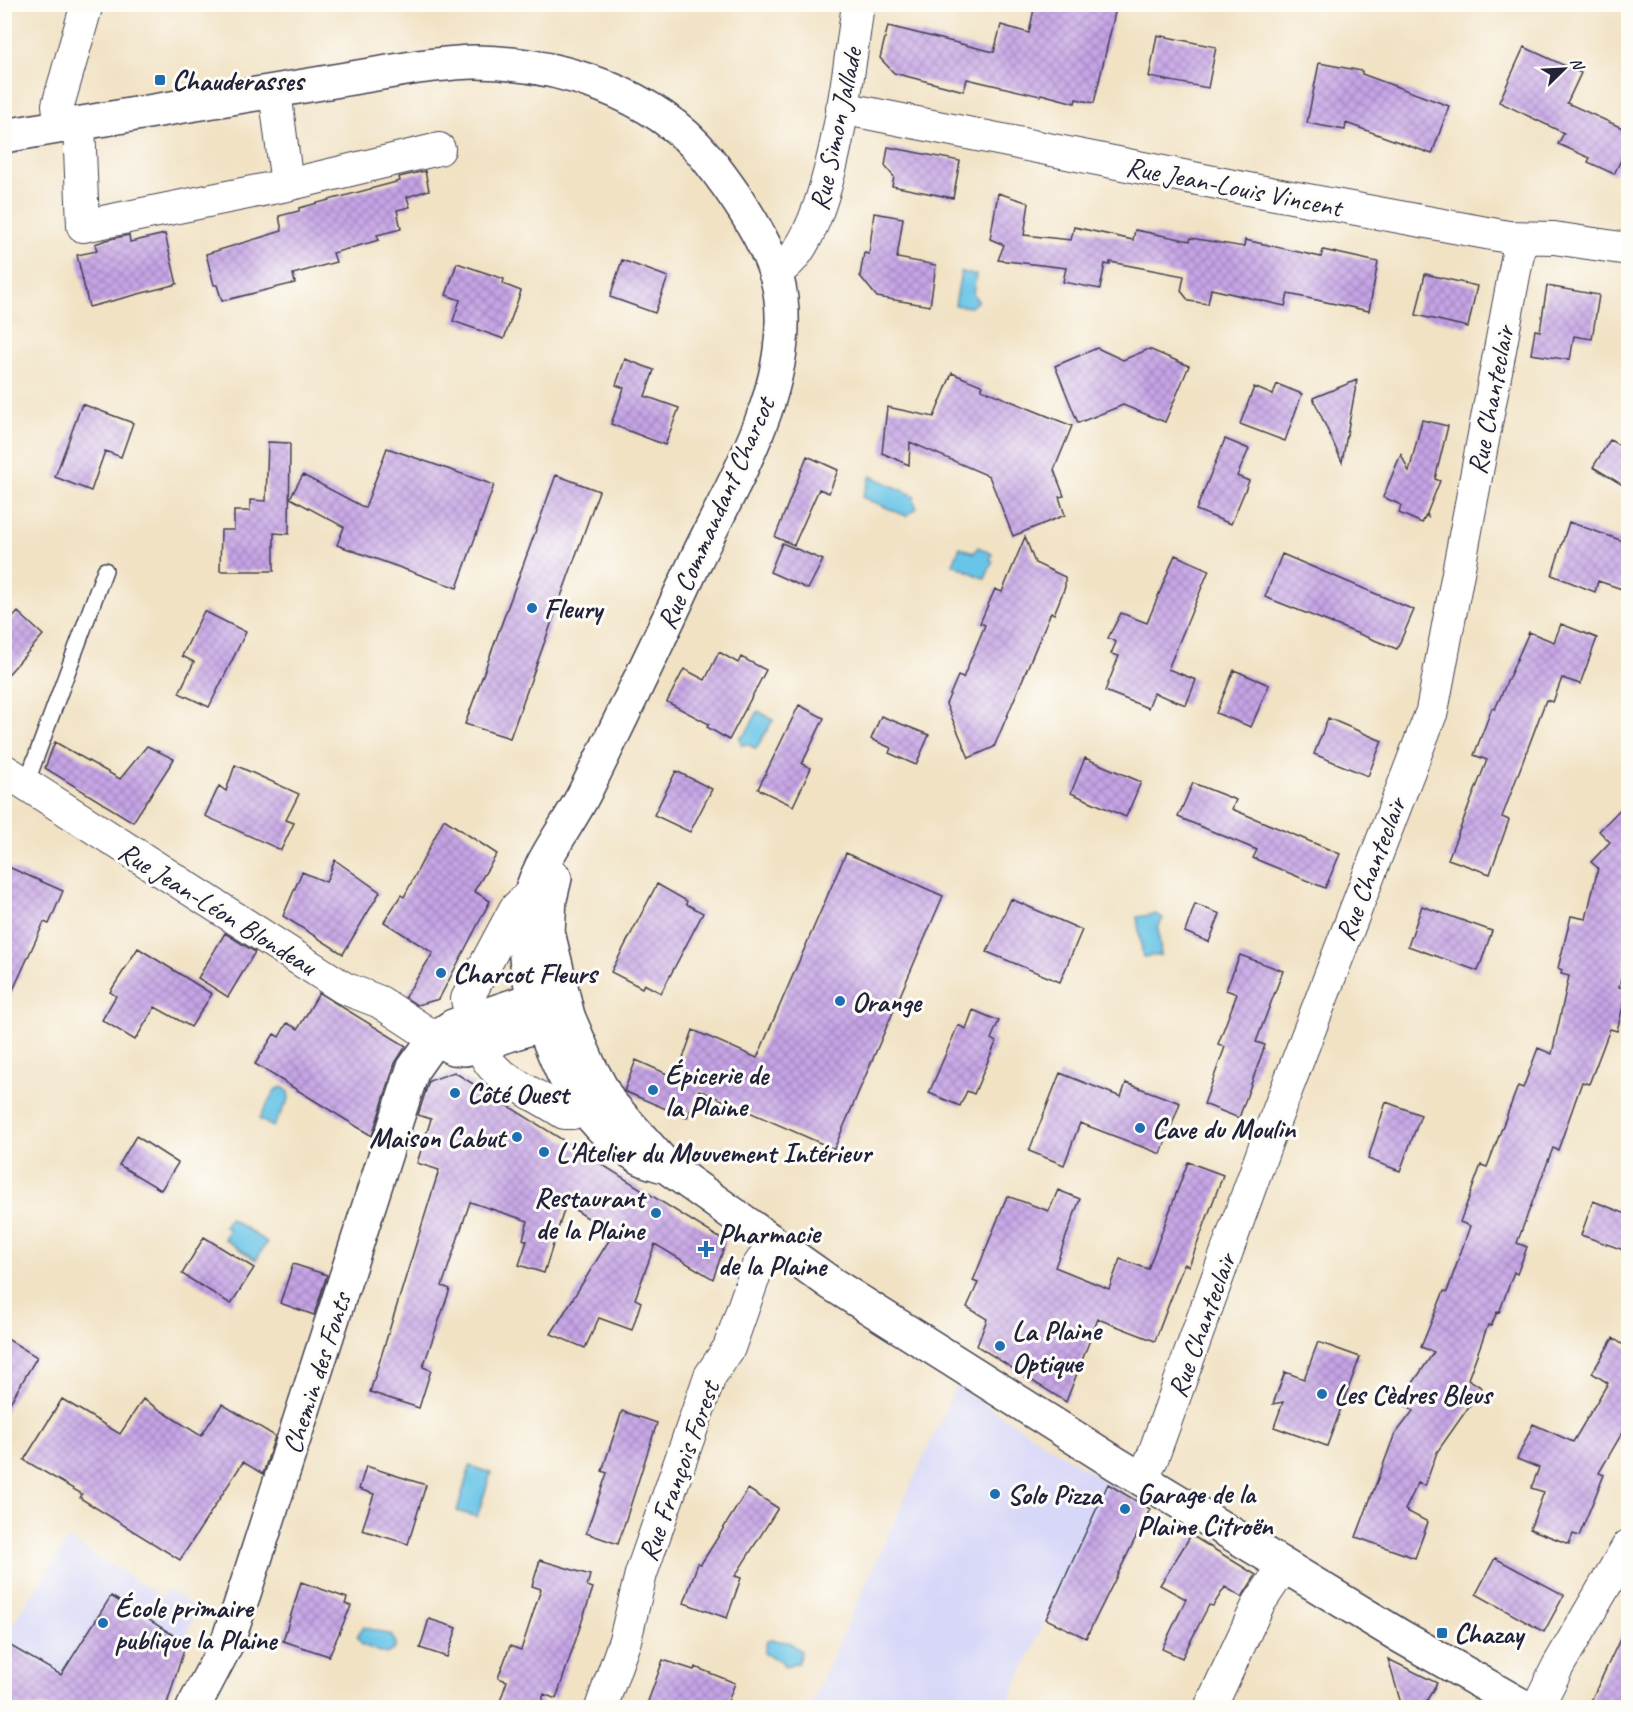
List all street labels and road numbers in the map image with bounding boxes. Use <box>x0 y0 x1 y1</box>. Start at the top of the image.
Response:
street label: Rue Simon Jallade <box>801 43 870 214</box>
street label: Rue Jean-Louis Vincent <box>1123 148 1347 225</box>
street label: Rue Chanteclair <box>1459 321 1522 477</box>
street label: Rue Commandant Charcot <box>649 390 783 634</box>
street label: Rue Chanteclair <box>1327 791 1414 946</box>
street label: Rue Jean-Léon Blondeau <box>112 833 325 984</box>
street label: Rue Chanteclair <box>1159 1247 1244 1402</box>
street label: Chemin des Fonts <box>274 1286 360 1458</box>
street label: Rue François Forest <box>630 1374 728 1566</box>

